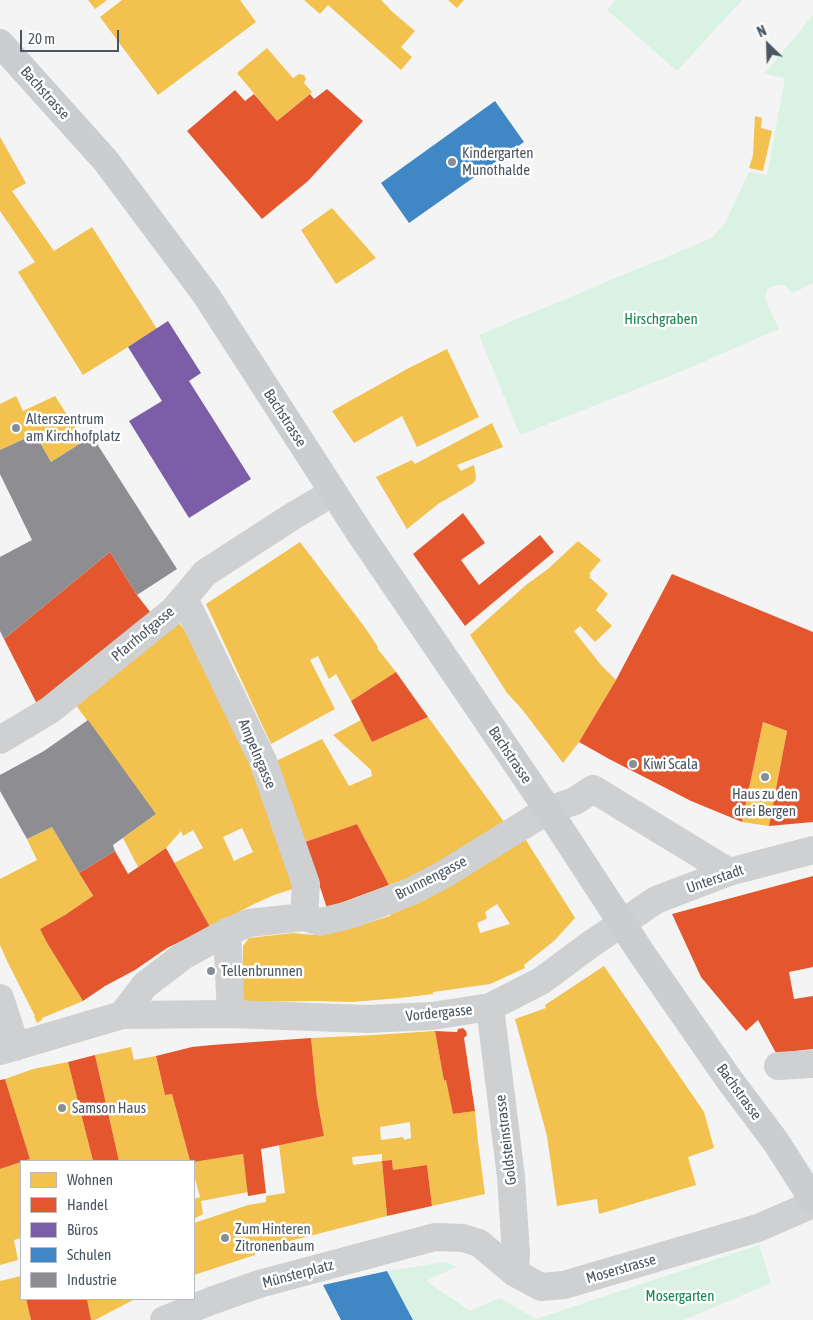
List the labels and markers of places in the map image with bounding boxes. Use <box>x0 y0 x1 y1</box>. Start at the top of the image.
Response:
place label: Kindergarten Munothalde <box>462 144 534 179</box>
marker: Kindergarten Munothalde <box>446 156 458 168</box>
place label: Alterszentrum am Kirchhofplatz <box>26 410 120 445</box>
marker: Alterszentrum am Kirchhofplatz <box>10 422 22 434</box>
place label: Kiwi Scala <box>643 755 698 773</box>
marker: Kiwi Scala <box>627 758 639 770</box>
marker: Haus zu den drei Bergen <box>759 771 771 783</box>
place label: Haus zu den drei Bergen <box>732 785 798 820</box>
place label: Tellenbrunnen <box>221 962 303 980</box>
marker: Tellenbrunnen <box>205 965 217 977</box>
place label: Samson Haus <box>72 1099 146 1117</box>
marker: Samson Haus <box>56 1102 68 1114</box>
place label: Zum Hinteren Zitronenbaum <box>235 1220 314 1255</box>
marker: Zum Hinteren Zitronenbaum <box>219 1232 231 1244</box>

